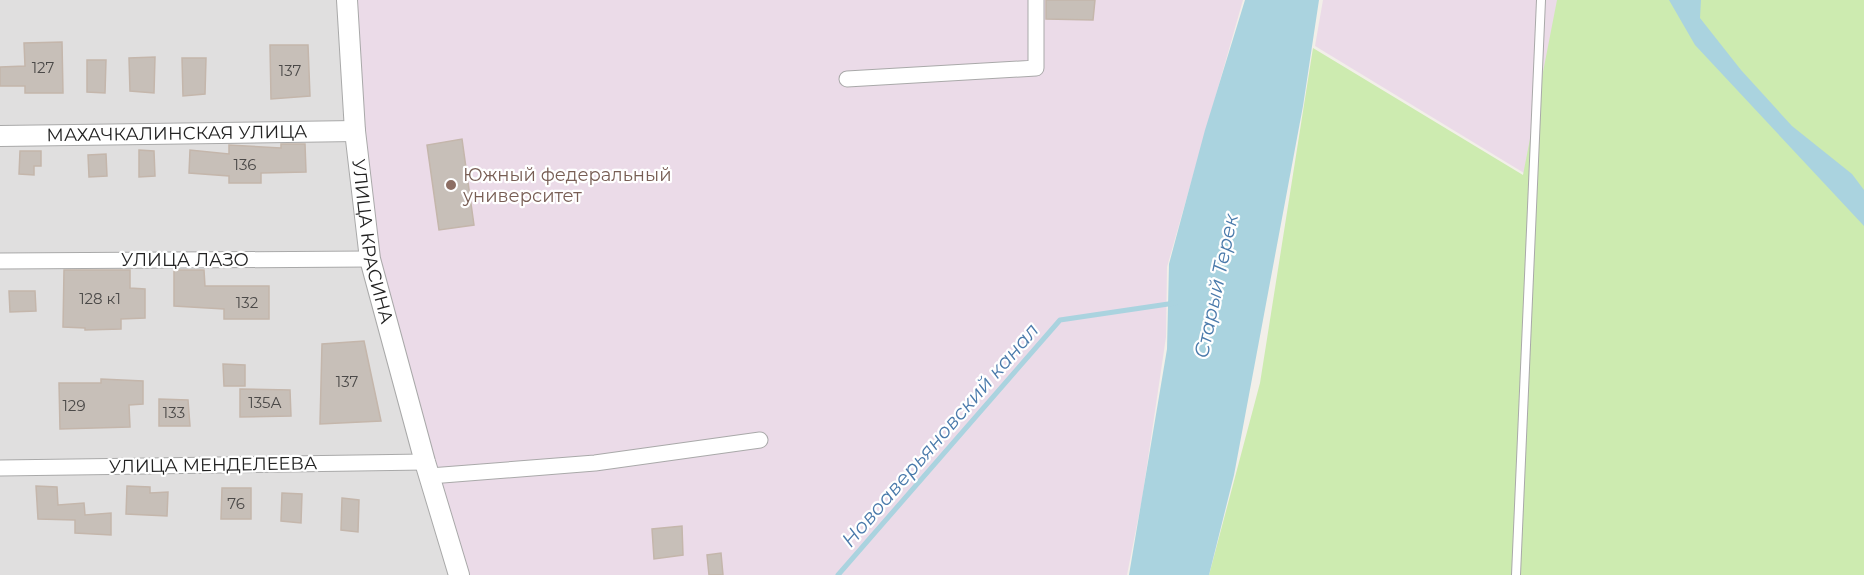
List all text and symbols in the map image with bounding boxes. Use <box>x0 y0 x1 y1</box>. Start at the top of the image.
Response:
house number: 127 <box>32 58 55 77</box>
house number: 137 <box>279 61 301 80</box>
street label: МАХАЧКАЛИНСКАЯ УЛИЦА <box>46 121 308 146</box>
house number: 136 <box>233 155 257 174</box>
street label: УЛИЦА КРАСИНА <box>347 158 398 327</box>
place label: Южный федеральный университет <box>462 164 672 207</box>
marker: Южный федеральный университет <box>444 178 458 192</box>
water label: Старый Терек <box>1189 210 1243 360</box>
street label: УЛИЦА ЛАЗО <box>121 249 249 271</box>
house number: 128 к1 <box>79 289 121 308</box>
house number: 132 <box>236 293 258 312</box>
water label: Новоаверьяновский канал <box>836 318 1044 552</box>
house number: 137 <box>336 372 358 391</box>
house number: 135А <box>248 393 282 412</box>
house number: 129 <box>62 396 86 415</box>
house number: 133 <box>163 403 185 422</box>
street label: УЛИЦА МЕНДЕЛЕЕВА <box>109 452 318 478</box>
house number: 76 <box>227 494 245 513</box>

